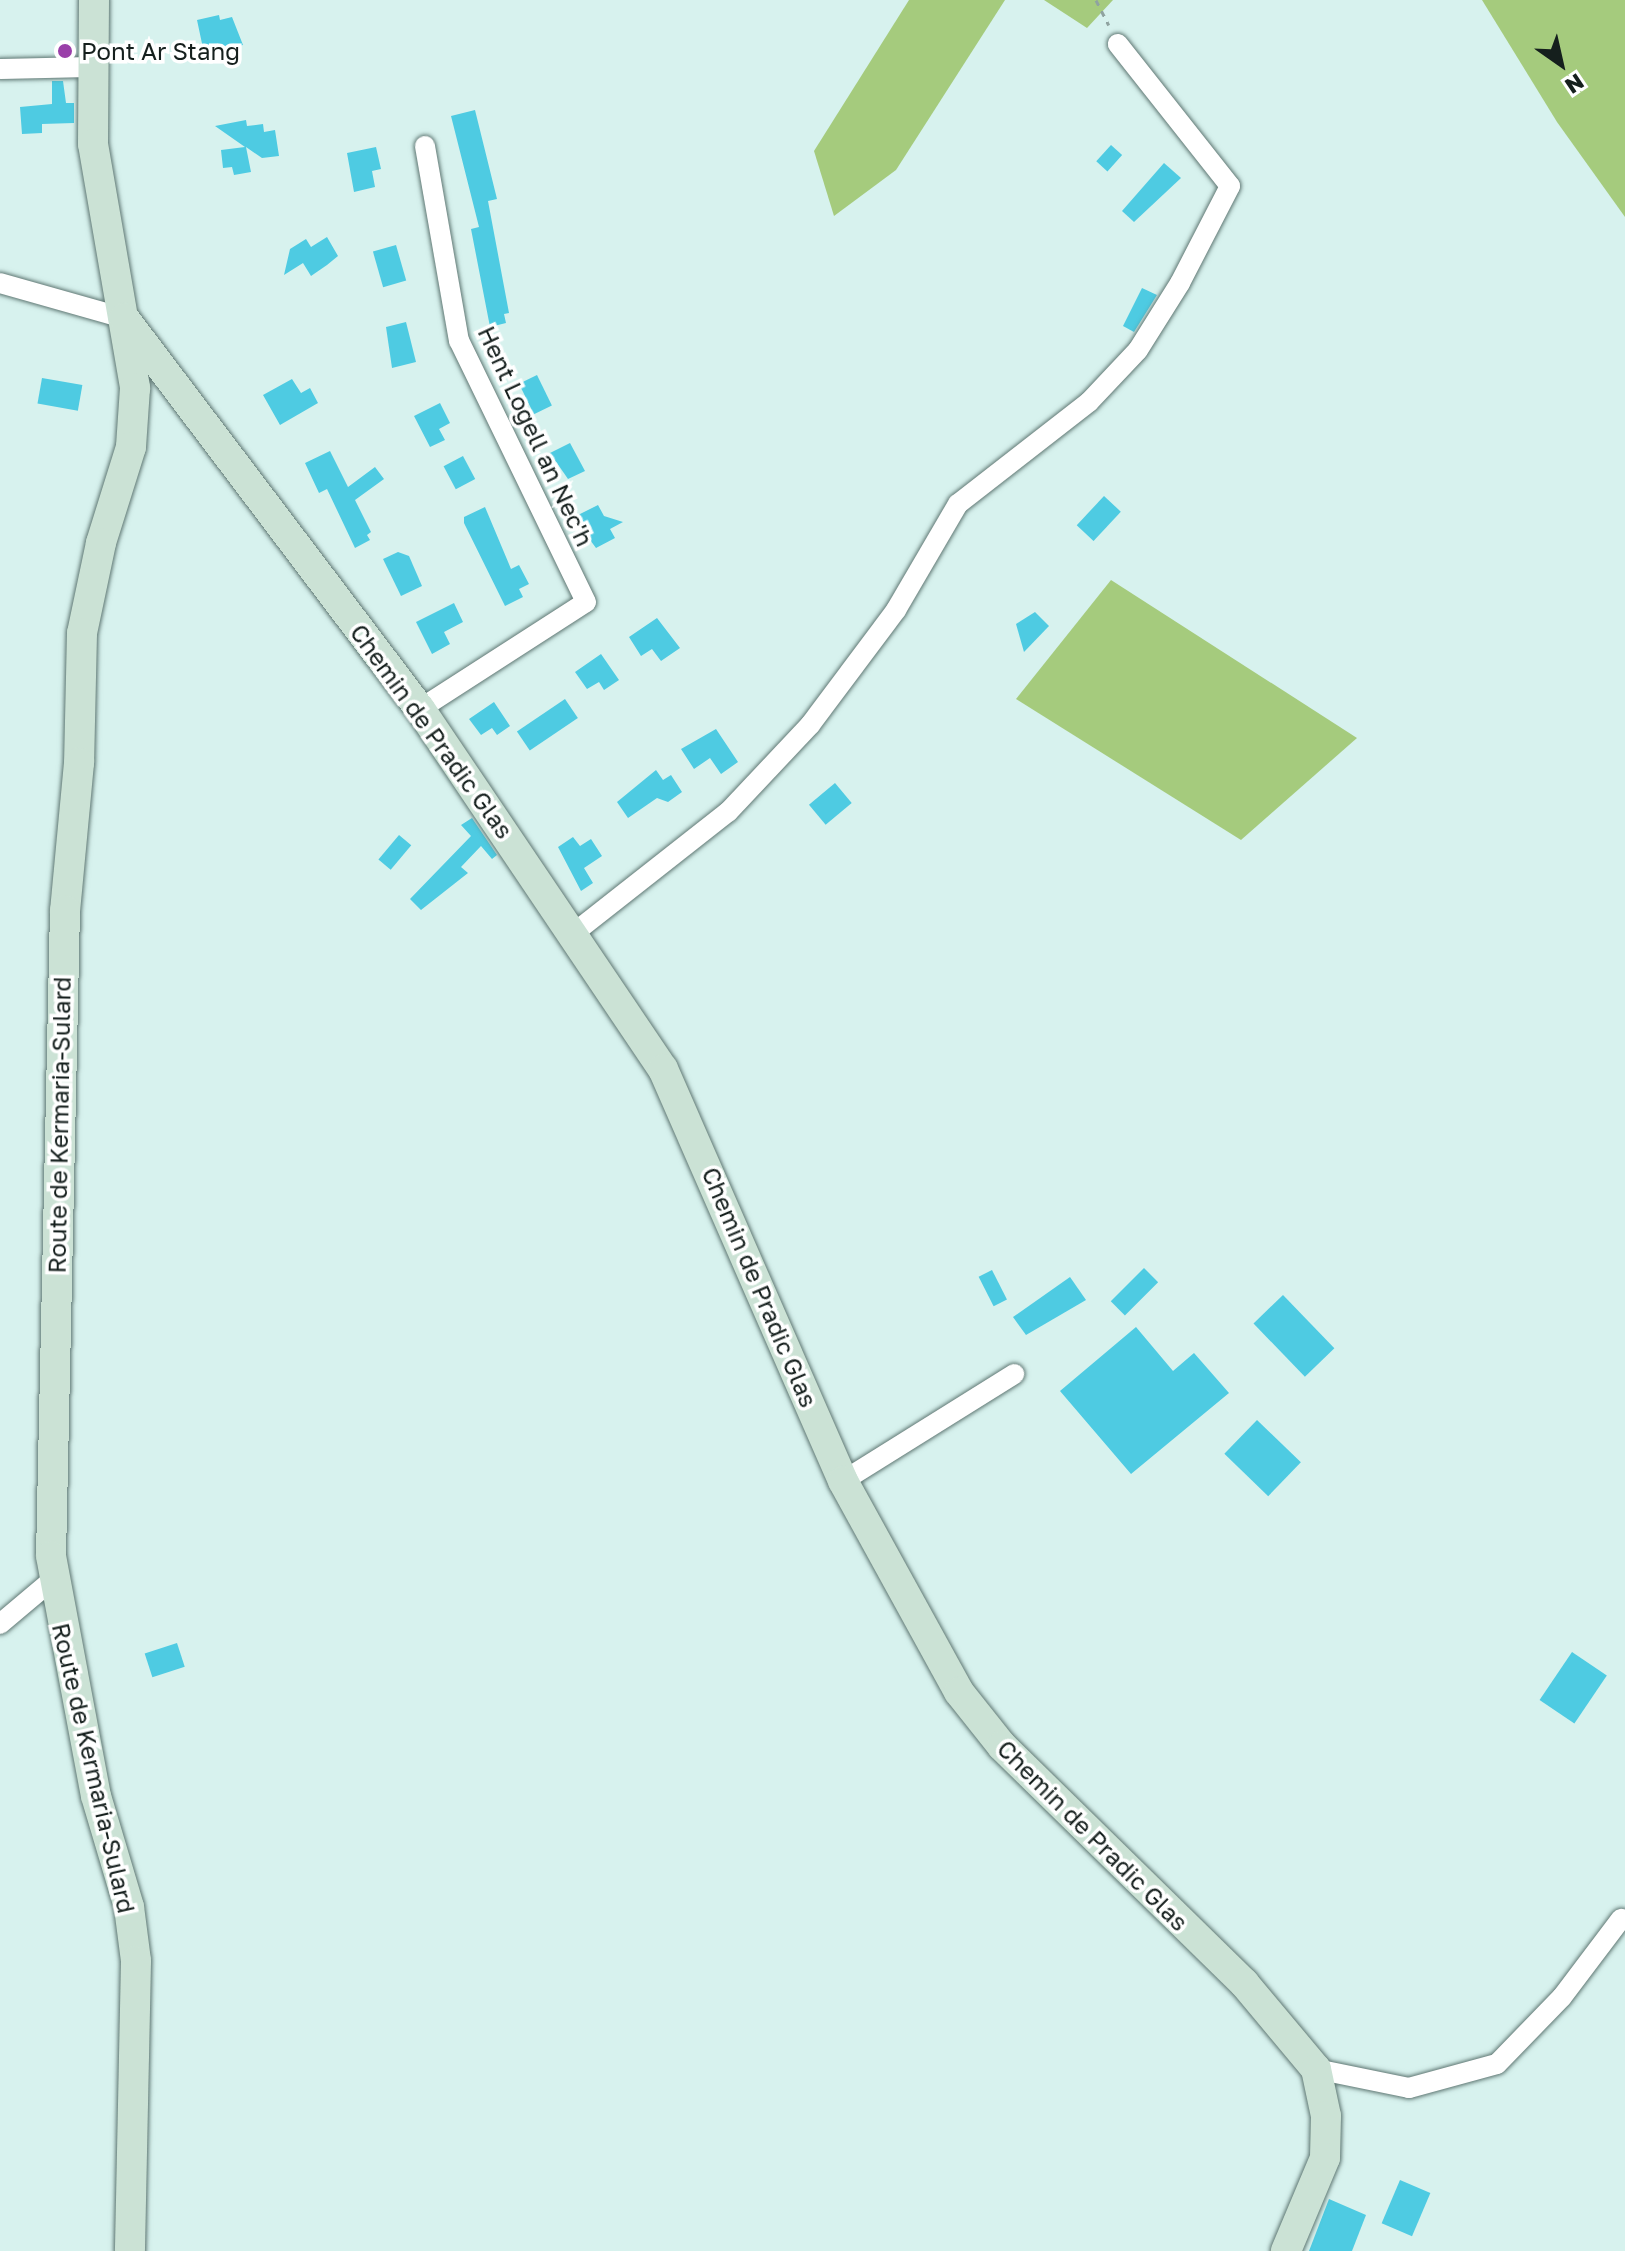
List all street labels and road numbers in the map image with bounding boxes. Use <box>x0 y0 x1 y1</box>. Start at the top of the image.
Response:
street label: Hent Logell an Nec'h <box>472 321 600 551</box>
street label: Chemin de Pradic Glas <box>345 618 519 844</box>
street label: Route de Kermaria-Sulard <box>42 976 76 1274</box>
street label: Chemin de Pradic Glas <box>696 1163 824 1411</box>
street label: Route de Kermaria-Sulard <box>47 1620 141 1916</box>
street label: Chemin de Pradic Glas <box>992 1734 1194 1936</box>

